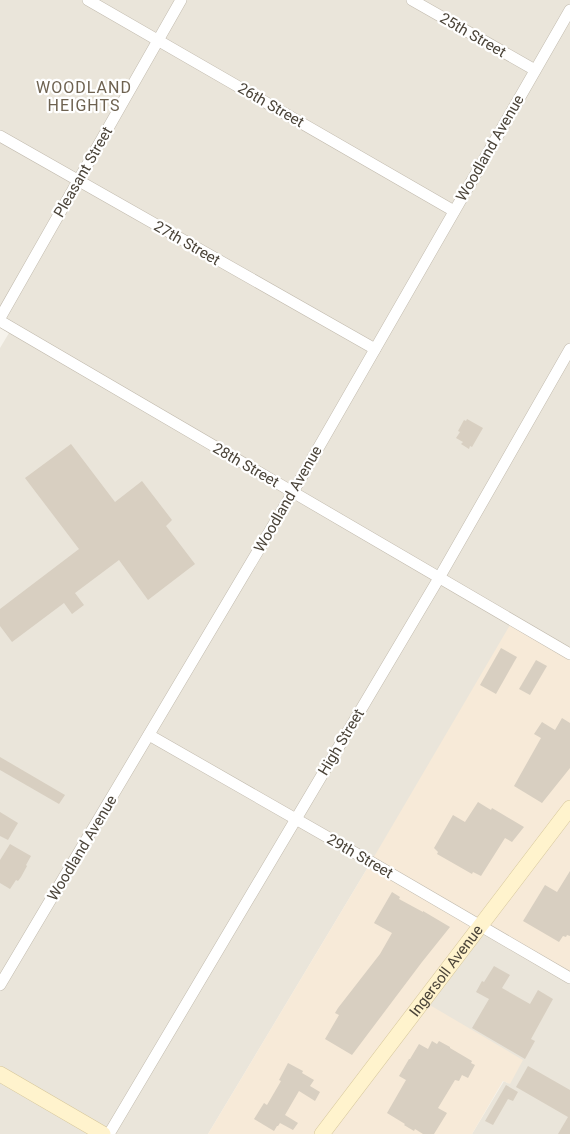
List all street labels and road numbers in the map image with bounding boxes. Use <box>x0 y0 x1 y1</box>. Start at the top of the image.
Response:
street label: 25th Street <box>437 9 509 61</box>
street label: 26th Street <box>235 79 307 131</box>
street label: Woodland Avenue <box>452 92 528 204</box>
street label: Pleasant Street <box>50 123 116 220</box>
street label: 27th Street <box>151 217 223 269</box>
street label: 28th Street <box>210 439 282 491</box>
street label: Woodland Avenue <box>250 443 326 555</box>
street label: High Street <box>314 705 368 778</box>
street label: Woodland Avenue <box>43 792 121 904</box>
street label: 29th Street <box>324 830 396 882</box>
street label: Ingersoll Avenue <box>406 921 487 1020</box>

